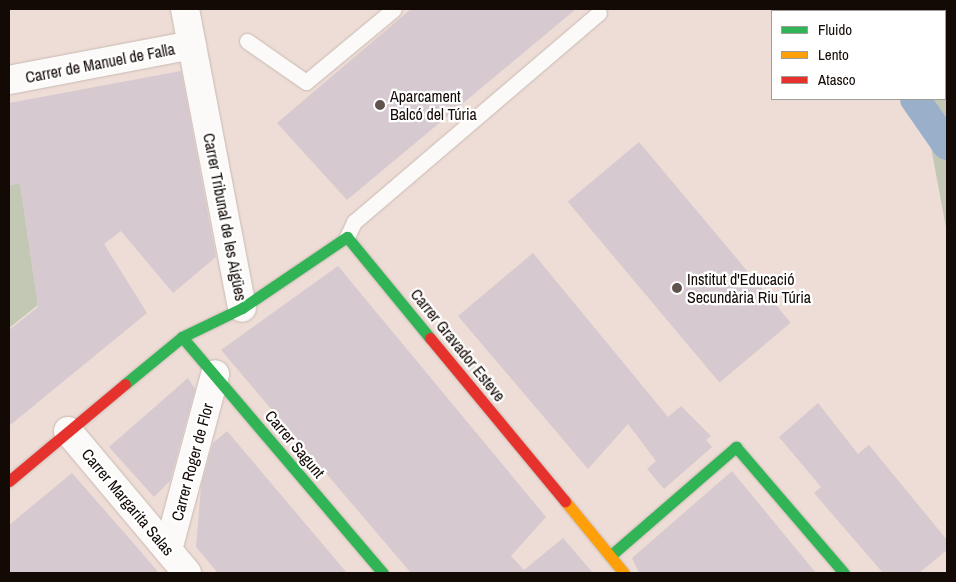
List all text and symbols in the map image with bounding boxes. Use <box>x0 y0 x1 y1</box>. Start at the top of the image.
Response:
legend <box>771 10 946 100</box>
text: Fluido <box>818 19 852 40</box>
street label: Carrer de Manuel de Falla <box>24 39 176 87</box>
text: Lento <box>818 44 849 65</box>
text: Atasco <box>818 69 856 90</box>
place label: Aparcament Balcó del Túria <box>390 86 477 124</box>
marker: Aparcament Balcó del Túria <box>374 99 386 111</box>
street label: Carrer Tribunal de les Aigües <box>199 131 251 303</box>
place label: Institut d'Educació Secundària Riu Túria <box>687 269 811 307</box>
marker: Institut d'Educació Secundària Riu Túria <box>671 282 683 294</box>
street label: Carrer Gravador Esteve <box>407 285 509 405</box>
street label: Carrer Roger de Flor <box>167 401 217 523</box>
street label: Carrer Sagunt <box>261 406 329 482</box>
street label: Carrer Margarita Salas <box>78 445 178 559</box>

